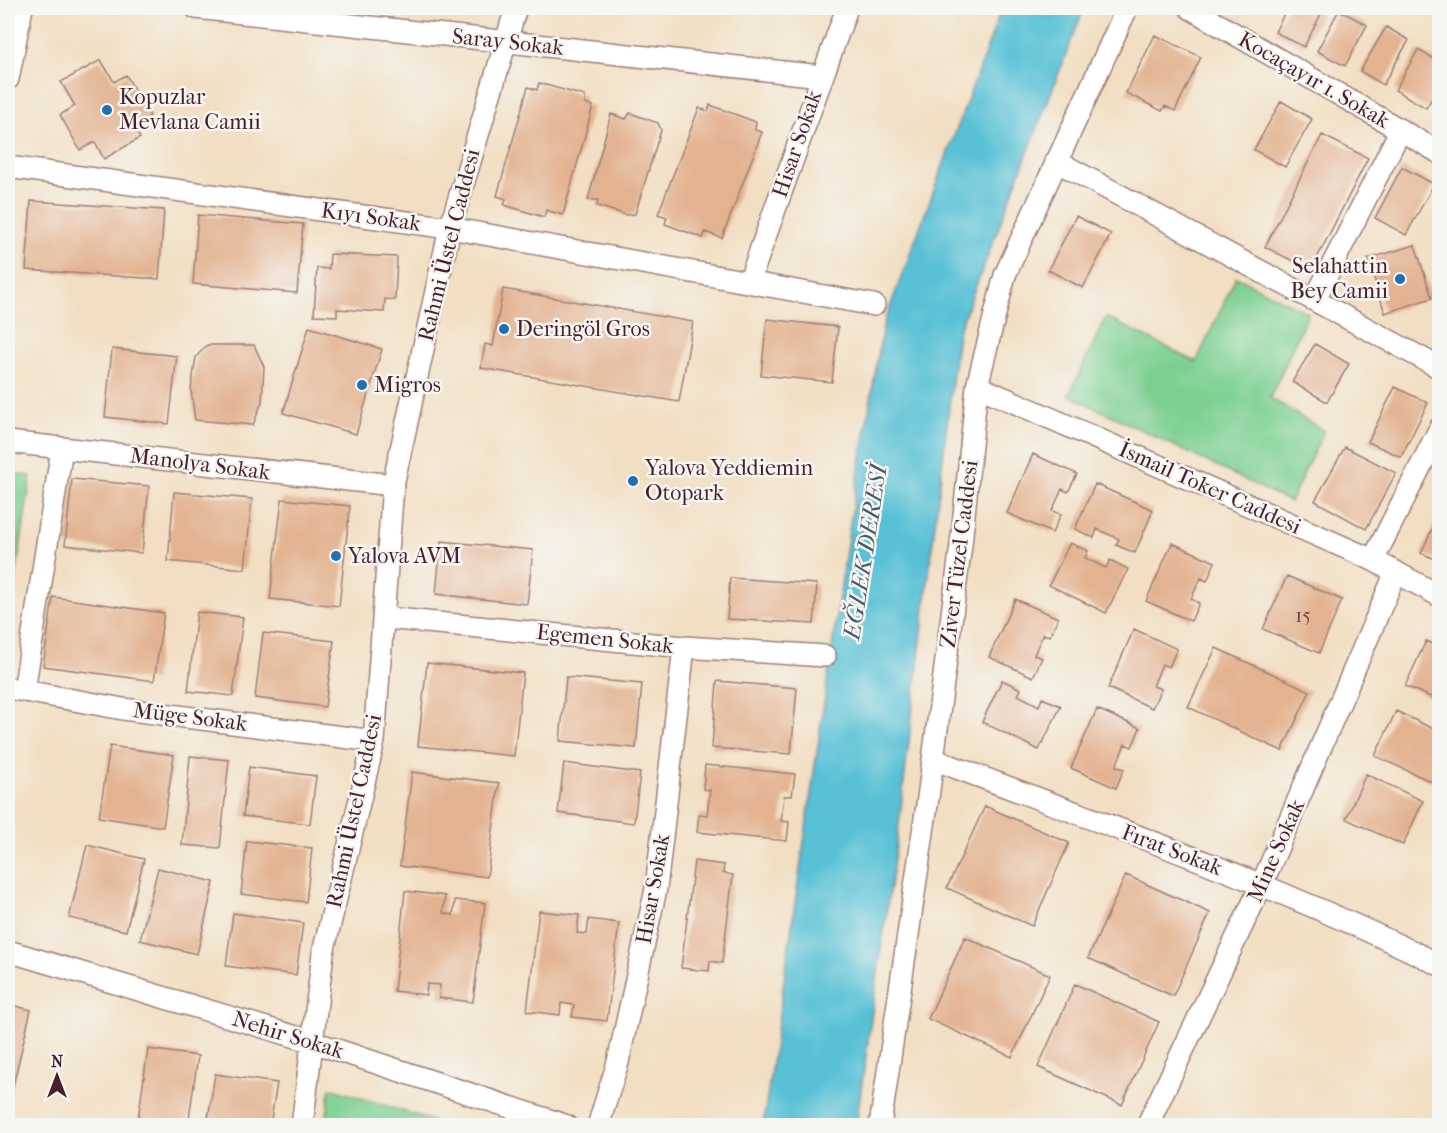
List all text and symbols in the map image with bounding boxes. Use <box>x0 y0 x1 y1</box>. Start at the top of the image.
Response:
street label: Saray Sokak <box>451 23 566 61</box>
street label: Kocaçayır 1. Sokak <box>1234 26 1395 134</box>
place label: Kopuzlar Mevlana Camii <box>119 84 261 135</box>
street label: Hisar Sokak <box>767 86 828 201</box>
marker: Kopuzlar Mevlana Camii <box>100 103 114 117</box>
street label: Rahmi Üstel Caddesi <box>412 145 486 344</box>
street label: Kıyı Sokak <box>319 197 423 237</box>
place label: Selahattin Bey Camii <box>1290 253 1388 304</box>
marker: Selahattin Bey Camii <box>1393 272 1407 286</box>
place label: Deringöl Gros <box>516 316 650 342</box>
marker: Deringöl Gros <box>497 322 511 336</box>
place label: Migros <box>374 372 441 398</box>
marker: Migros <box>355 378 369 392</box>
street label: İsmail Toker Caddesi <box>1115 435 1306 540</box>
street label: Manolya Sokak <box>128 443 272 486</box>
place label: Yalova Yeddiemin Otopark <box>644 455 814 506</box>
street label: Ziver Tüzel Caddesi <box>935 458 983 649</box>
water label: EĞLEK DERESİ <box>837 460 893 644</box>
marker: Yalova Yeddiemin Otopark <box>626 474 640 488</box>
place label: Yalova AVM <box>347 543 461 569</box>
marker: Yalova AVM <box>329 549 343 563</box>
house number: 15 <box>1295 604 1311 627</box>
street label: Egemen Sokak <box>535 619 676 659</box>
street label: Müge Sokak <box>131 697 249 737</box>
street label: Rahmi Üstel Caddesi <box>320 711 387 910</box>
street label: Mine Sokak <box>1242 795 1311 907</box>
street label: Fırat Sokak <box>1118 819 1227 881</box>
street label: Hisar Sokak <box>631 831 676 946</box>
street label: Nehir Sokak <box>229 1006 347 1064</box>
north arrow <box>27 1046 87 1106</box>
text: N <box>51 1052 64 1071</box>

